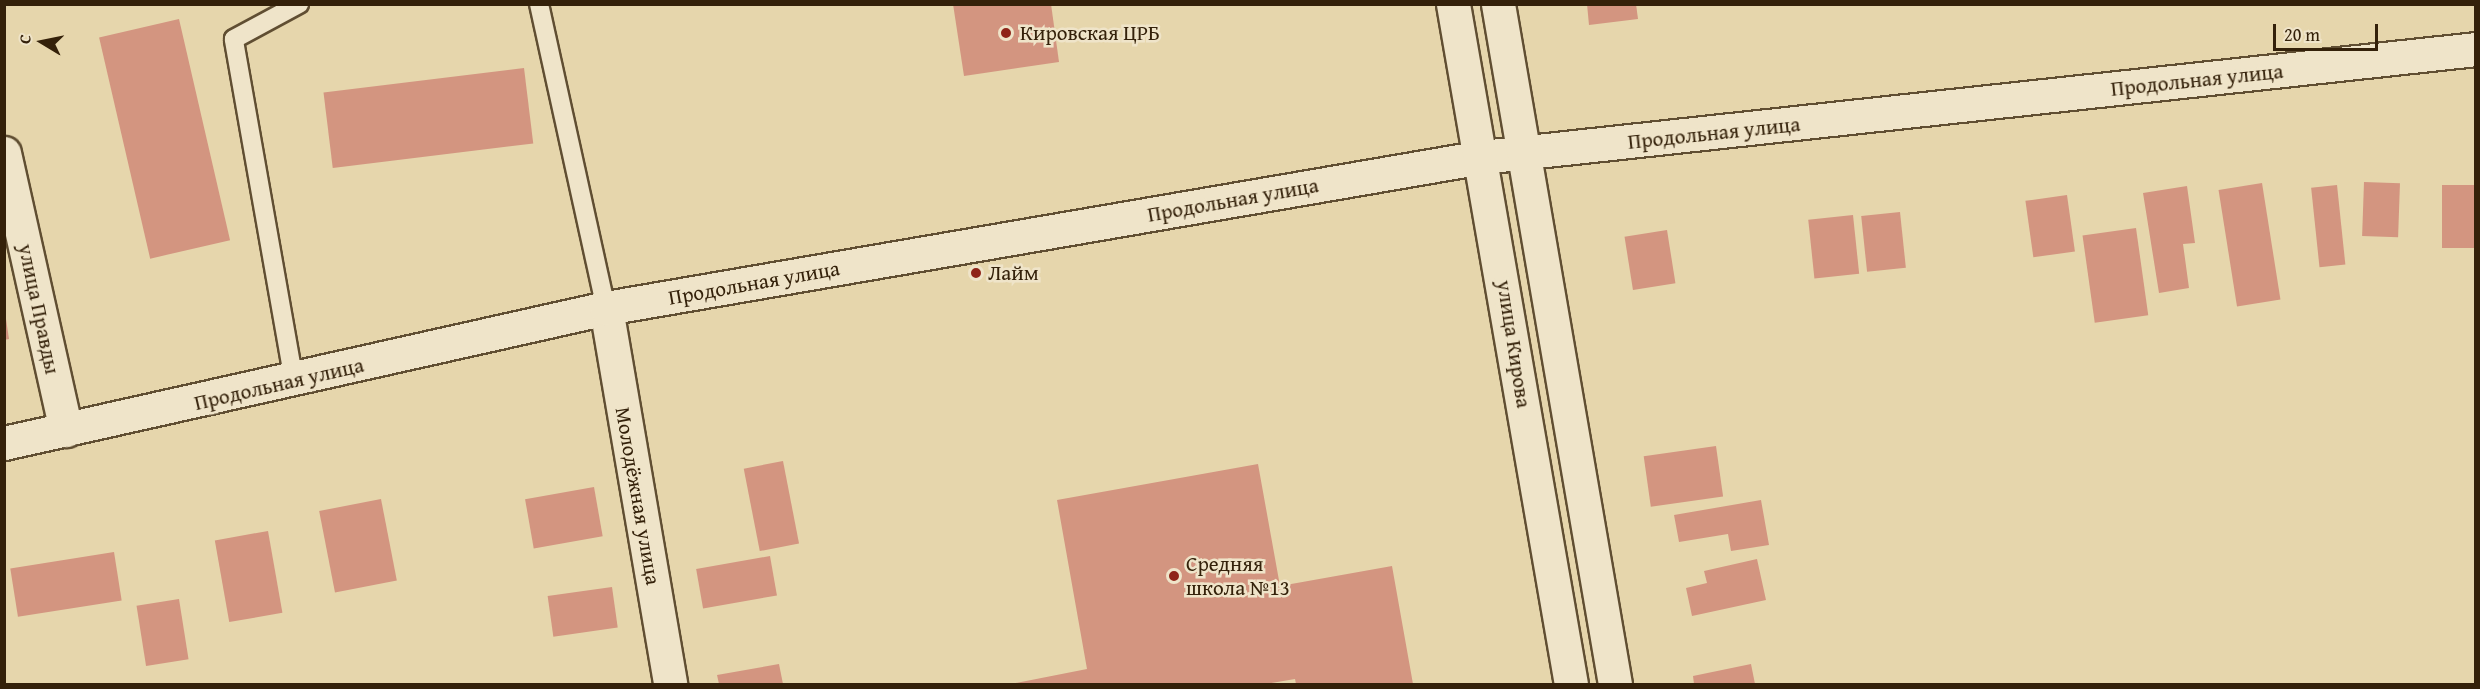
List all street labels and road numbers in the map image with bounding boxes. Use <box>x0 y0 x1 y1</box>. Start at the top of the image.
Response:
street label: Продольная улица <box>2110 58 2284 102</box>
street label: Продольная улица <box>1627 111 1801 155</box>
street label: Продольная улица <box>1145 173 1321 227</box>
street label: улица Правды <box>13 242 65 376</box>
street label: Продольная улица <box>666 256 842 310</box>
street label: улица Кирова <box>1491 278 1537 410</box>
street label: Продольная улица <box>192 352 366 416</box>
street label: Молодёжная улица <box>610 405 666 587</box>

